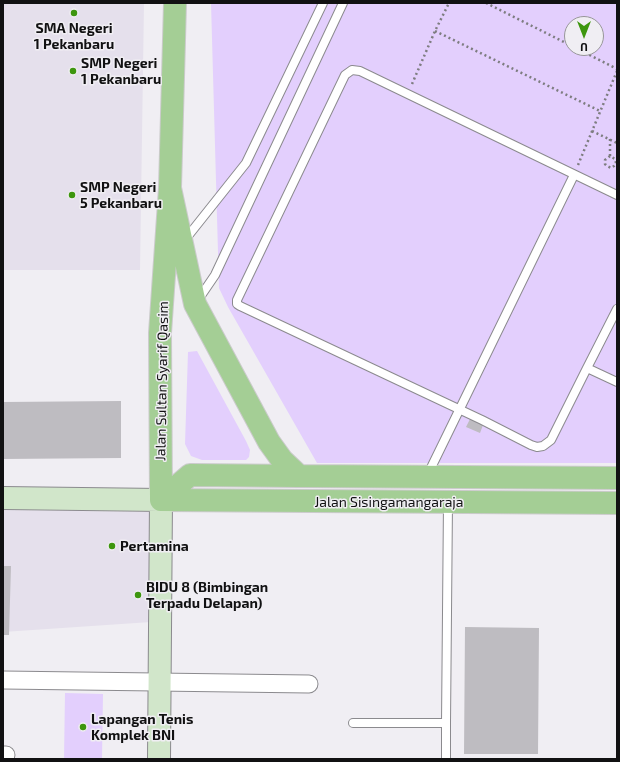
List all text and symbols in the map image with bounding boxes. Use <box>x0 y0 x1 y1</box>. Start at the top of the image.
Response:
marker: SMA Negeri 1 Pekanbaru <box>69 8 79 18</box>
north arrow <box>564 16 604 56</box>
place label: SMA Negeri 1 Pekanbaru <box>34 20 114 52</box>
text: U <box>580 41 588 54</box>
place label: SMP Negeri 1 Pekanbaru <box>81 55 161 88</box>
marker: SMP Negeri 1 Pekanbaru <box>68 66 78 76</box>
place label: SMP Negeri 5 Pekanbaru <box>80 179 162 212</box>
marker: SMP Negeri 5 Pekanbaru <box>67 190 77 200</box>
street label: Jalan Sultan Syarif Qasim <box>152 301 172 461</box>
street label: Jalan Sisingamangaraja <box>314 494 464 510</box>
place label: Pertamina <box>120 538 189 554</box>
marker: Pertamina <box>107 541 117 551</box>
place label: BIDU 8 (Bimbingan Terpadu Delapan) <box>146 579 268 612</box>
marker: BIDU 8 (Bimbingan Terpadu Delapan) <box>133 590 143 600</box>
place label: Lapangan Tenis Komplek BNI <box>91 711 193 744</box>
marker: Lapangan Tenis Komplek BNI <box>78 722 88 732</box>

